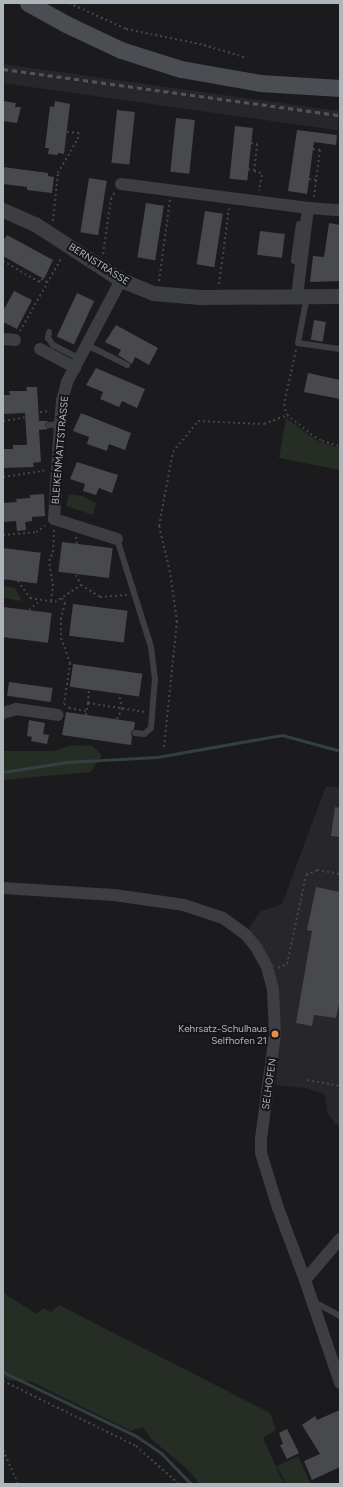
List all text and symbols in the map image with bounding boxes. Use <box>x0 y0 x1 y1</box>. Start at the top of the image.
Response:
street label: BERNSTRASSE <box>67 241 131 287</box>
street label: BLEIKENMATTSTRASSE <box>49 395 71 505</box>
place label: Kehrsatz-Schulhaus Selfhofen 21 <box>178 1022 267 1046</box>
marker: Kehrsatz-Schulhaus Selfhofen 21 <box>270 1029 280 1039</box>
street label: SELHOFEN <box>259 1058 279 1110</box>

